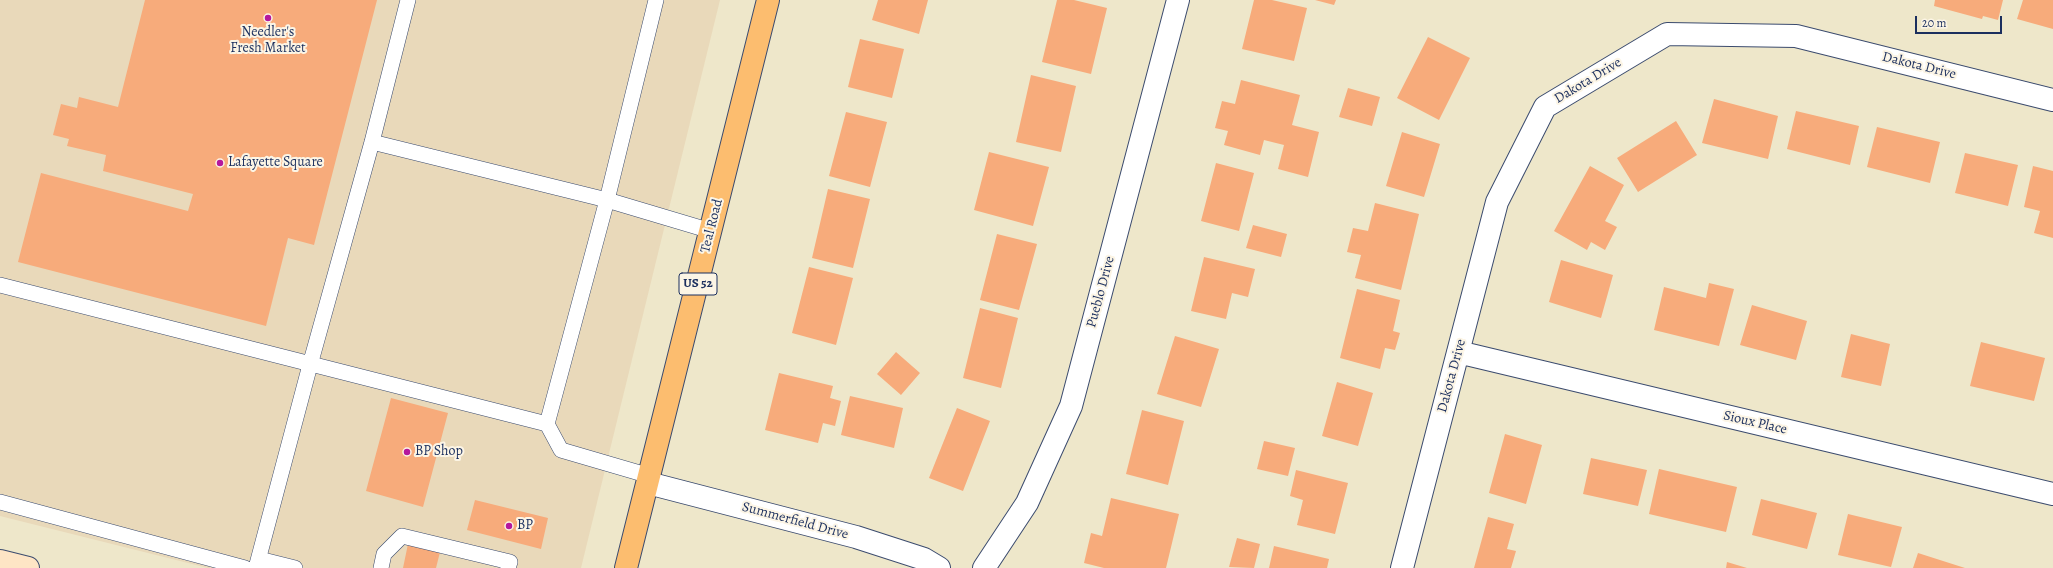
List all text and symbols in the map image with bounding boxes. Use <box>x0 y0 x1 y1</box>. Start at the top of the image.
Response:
scale bar <box>1917 8 2004 34</box>
marker: Needler's Fresh Market <box>263 13 273 23</box>
text: 20 m <box>1922 15 1946 31</box>
place label: Needler's Fresh Market <box>230 25 306 58</box>
street label: Dakota Drive <box>1880 49 1958 83</box>
street label: Dakota Drive <box>1551 54 1625 108</box>
place label: Lafayette Square <box>228 155 323 171</box>
marker: Lafayette Square <box>215 158 225 168</box>
street label: Teal Road <box>697 197 727 255</box>
street label: Pueblo Drive <box>1083 254 1119 330</box>
road number: US 52 <box>679 273 717 295</box>
street label: Dakota Drive <box>1434 337 1470 415</box>
street label: Sioux Place <box>1722 408 1788 438</box>
place label: BP Shop <box>415 444 463 460</box>
marker: BP Shop <box>402 447 412 457</box>
street label: Summerfield Drive <box>740 499 850 543</box>
place label: BP <box>517 518 533 534</box>
marker: BP <box>504 521 514 531</box>

